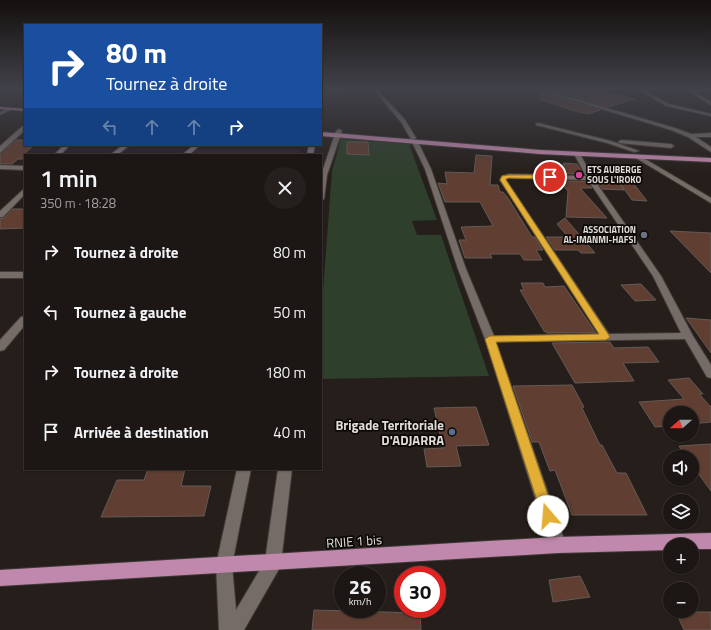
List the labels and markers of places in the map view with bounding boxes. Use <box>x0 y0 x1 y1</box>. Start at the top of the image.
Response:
pin <box>533 160 567 194</box>
place label: ETS AUBERGE SOUS L'IROKO <box>587 163 642 186</box>
marker: ETS AUBERGE SOUS L'IROKO <box>574 170 584 180</box>
place label: ASSOCIATION AL-IMANMI-HAFSI <box>563 223 636 246</box>
marker: ASSOCIATION AL-IMANMI-HAFSI <box>639 230 649 240</box>
place label: Brigade Territoriale D'ADJARRA <box>335 415 444 450</box>
marker: Brigade Territoriale D'ADJARRA <box>447 427 457 437</box>

